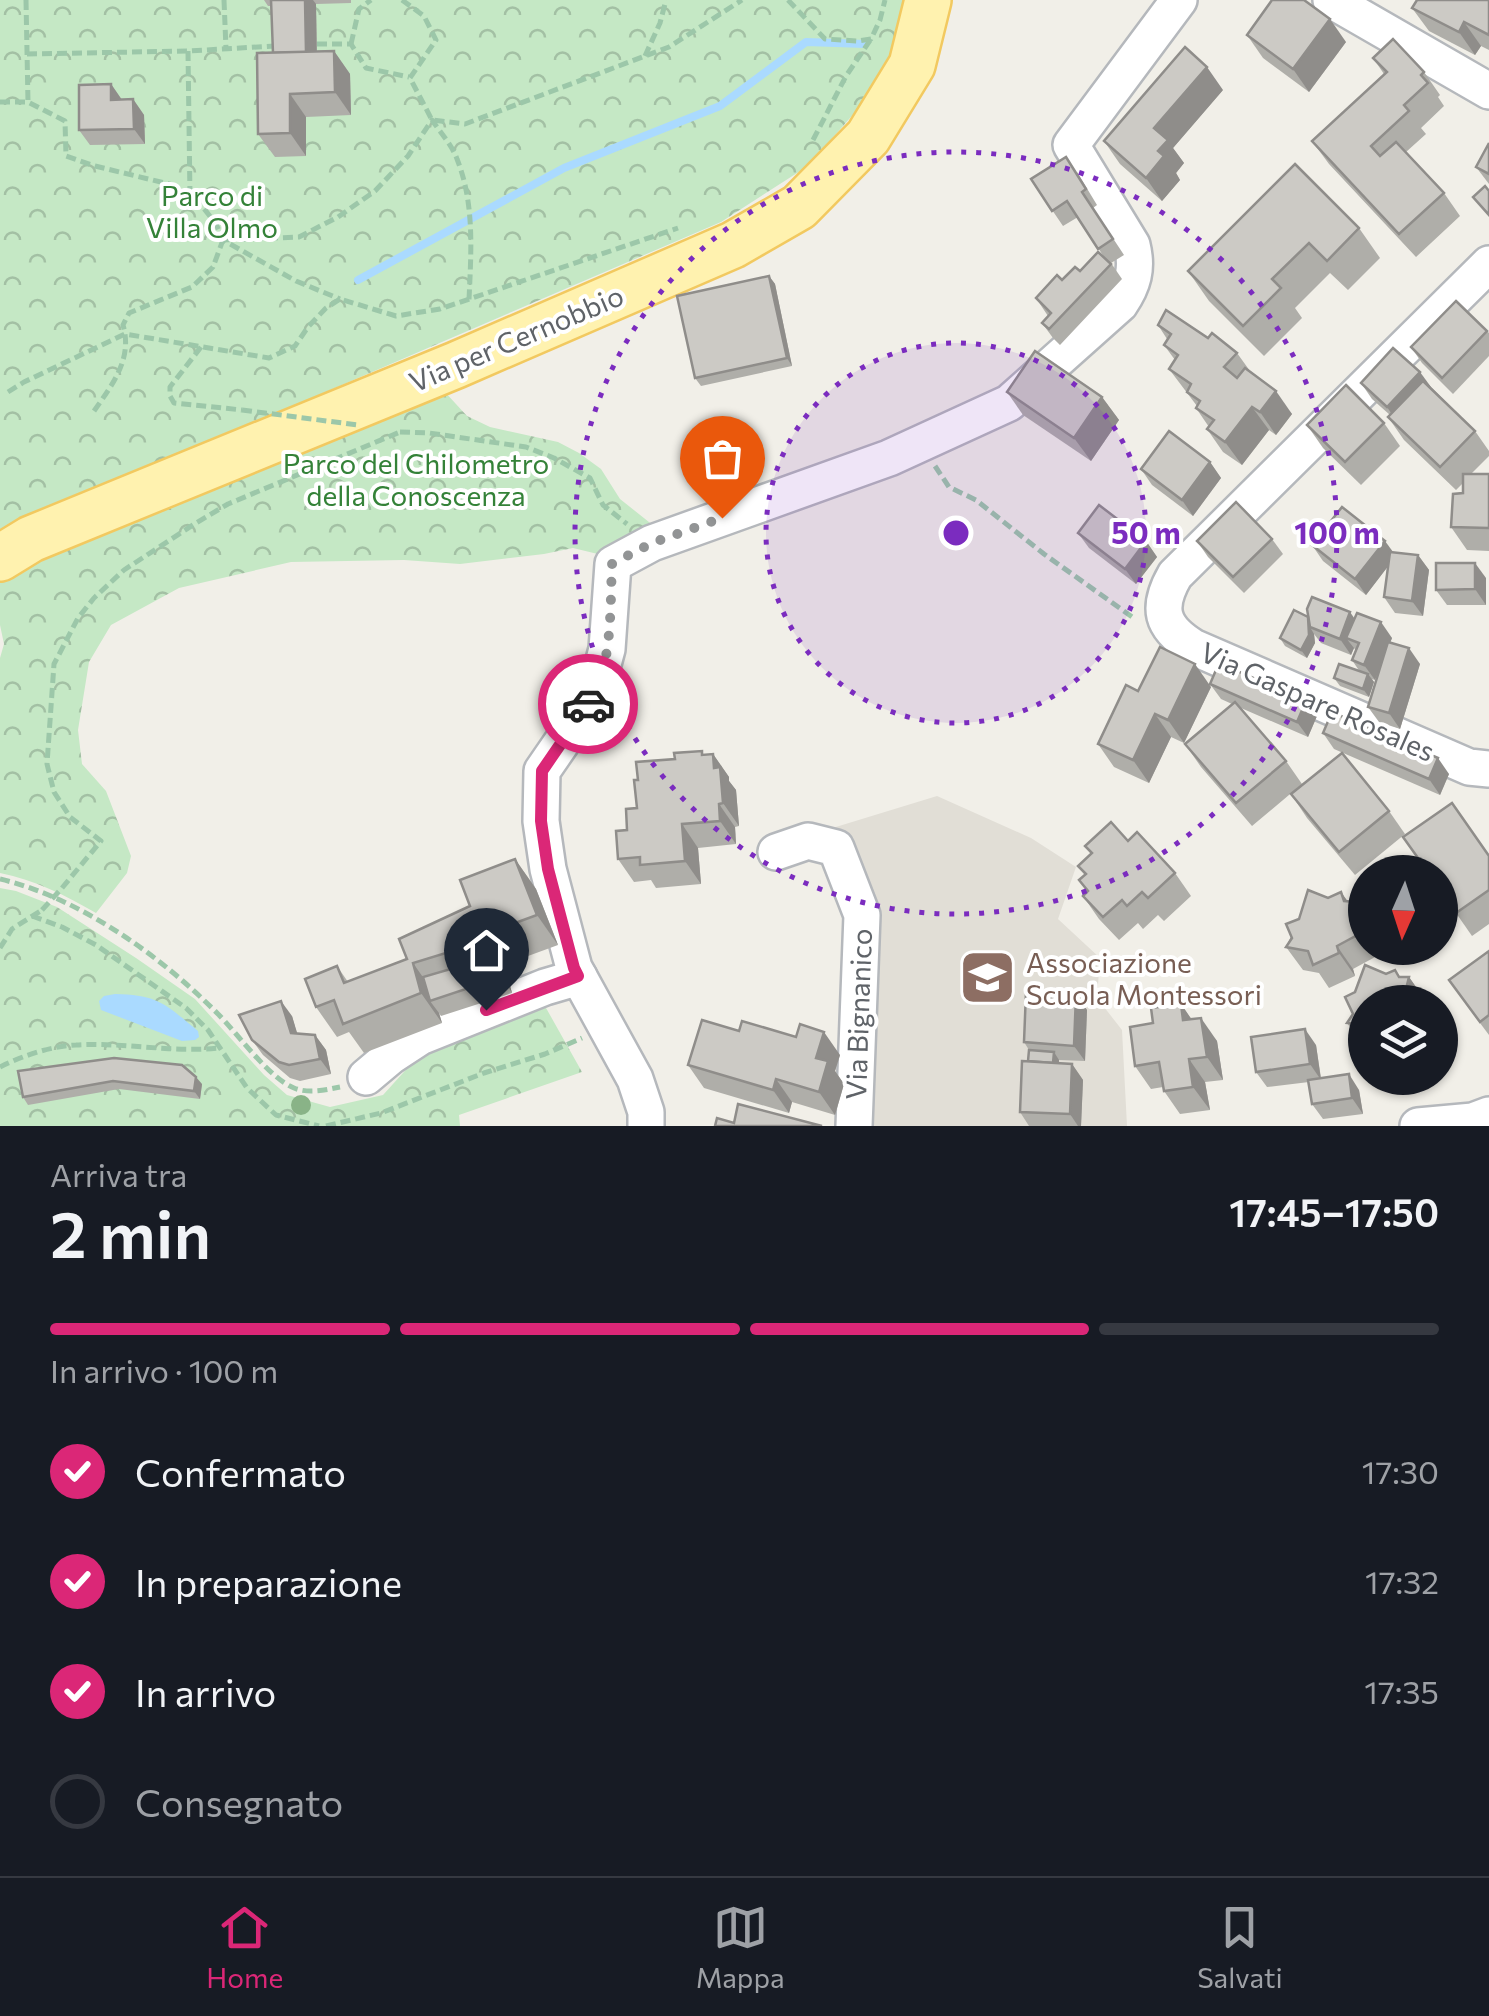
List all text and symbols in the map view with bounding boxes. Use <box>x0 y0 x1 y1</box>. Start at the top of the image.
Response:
park label: Parco di Villa Olmo <box>146 178 278 244</box>
street label: Via per Cernobbio <box>404 278 628 398</box>
pin <box>680 416 765 519</box>
icon: bag <box>695 431 750 486</box>
park label: Parco del Chilometro della Conoscenza <box>283 446 549 512</box>
text: 50 m <box>1111 513 1181 550</box>
text: 100 m <box>1294 513 1380 550</box>
centre of rings <box>938 515 974 551</box>
street label: Via Gaspare Rosales <box>1196 634 1440 768</box>
courier <box>538 654 638 754</box>
icon: car <box>561 677 616 732</box>
north arrow <box>1348 855 1458 965</box>
map controls <box>1348 855 1458 1095</box>
pin <box>444 908 529 1011</box>
icon: home <box>459 923 514 978</box>
street label: Via Bignanico <box>838 928 878 1100</box>
place label: Associazione Scuola Montessori <box>1026 945 1262 1011</box>
school or university icon: Associazione Scuola Montessori <box>957 948 1017 1008</box>
button: layers <box>1348 985 1458 1095</box>
text: Arriva tra <box>50 1154 187 1194</box>
text: 17:45–17:50 <box>1229 1188 1439 1235</box>
text: 2 min <box>50 1192 211 1271</box>
text: In arrivo · 100 m <box>50 1350 278 1390</box>
icon: check <box>50 1444 105 1499</box>
text: Confermato <box>135 1448 346 1495</box>
text: 17:30 <box>1362 1451 1439 1491</box>
icon: check <box>50 1554 105 1609</box>
text: In preparazione <box>135 1558 402 1605</box>
text: 17:32 <box>1365 1561 1439 1601</box>
icon: check <box>50 1664 105 1719</box>
text: In arrivo <box>135 1668 276 1715</box>
text: 17:35 <box>1364 1671 1439 1711</box>
text: Consegnato <box>135 1778 343 1825</box>
tab: Home <box>206 1900 283 1994</box>
tab: Mappa <box>696 1900 785 1994</box>
tab: Salvati <box>1197 1900 1283 1994</box>

